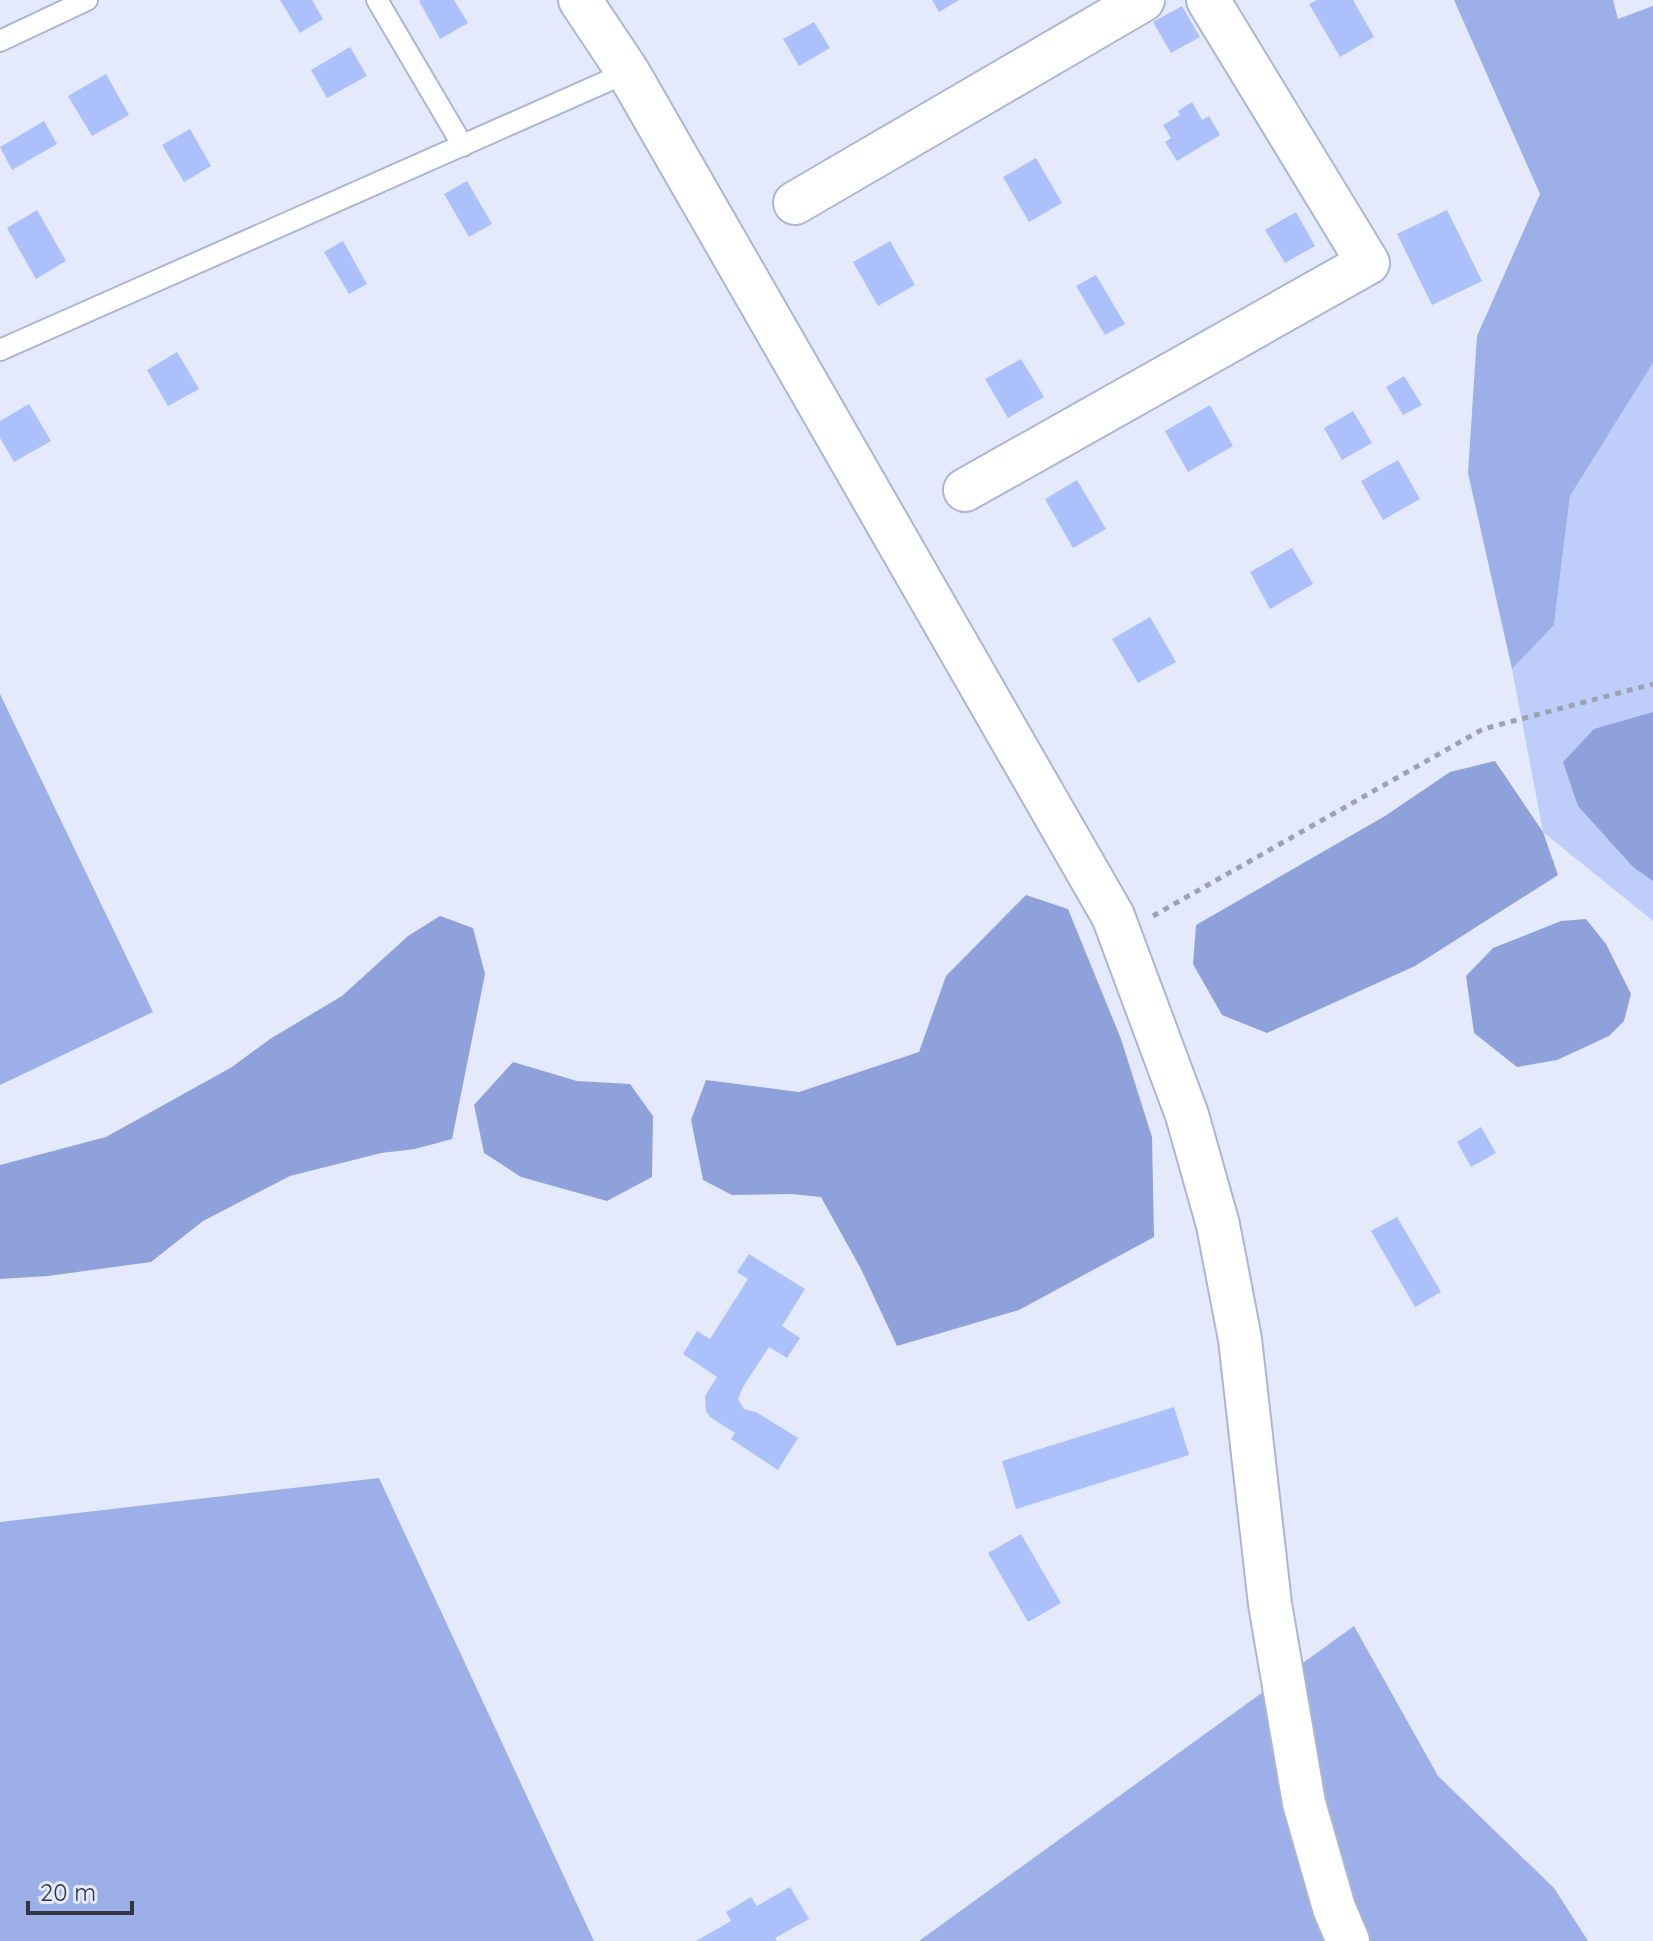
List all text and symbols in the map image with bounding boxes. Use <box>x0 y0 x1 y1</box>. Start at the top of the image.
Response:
scale bar <box>28 1865 132 1915</box>
text: 20 m <box>40 1877 96 1907</box>

